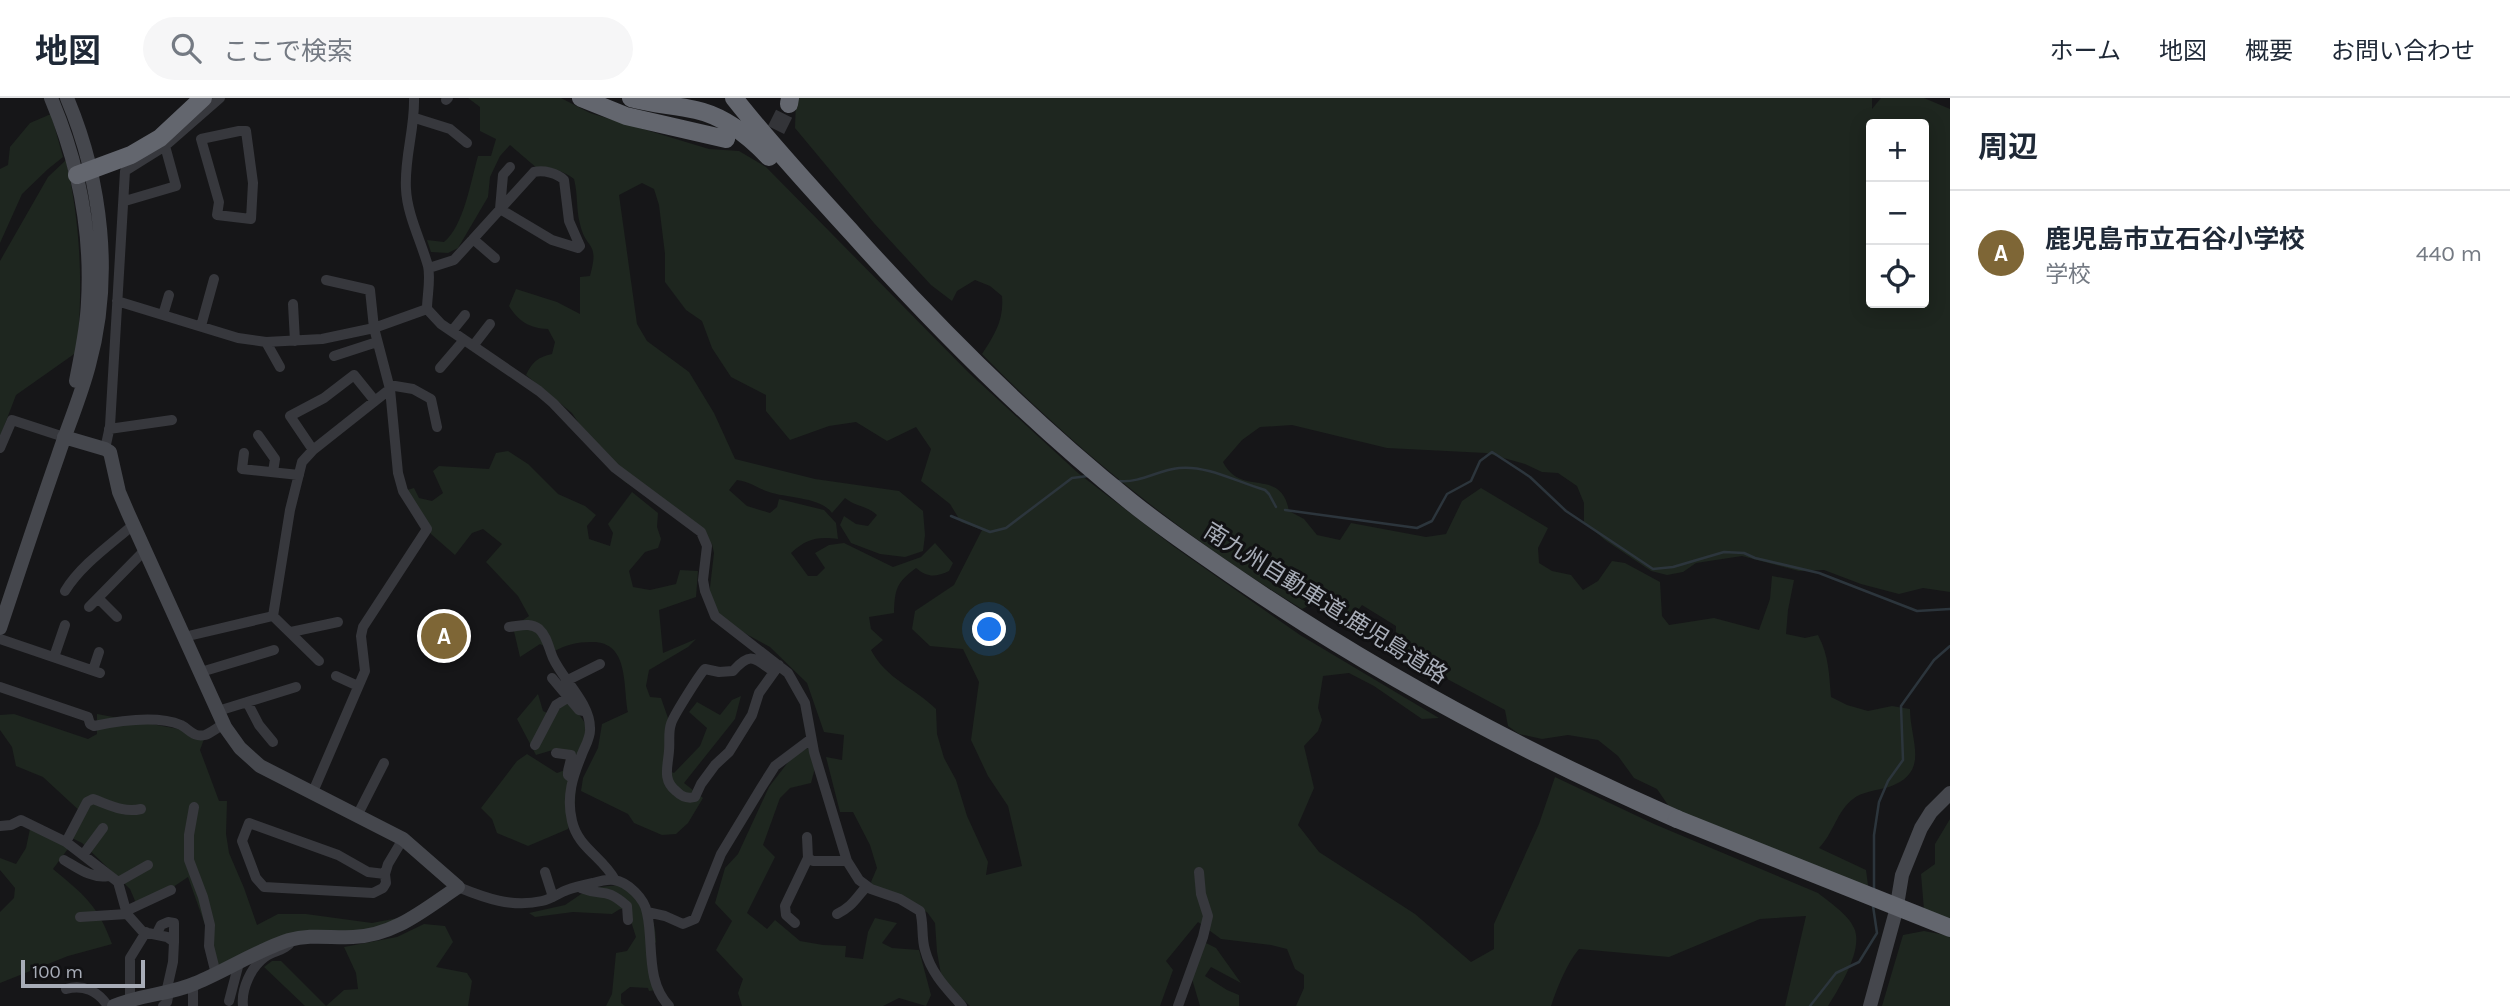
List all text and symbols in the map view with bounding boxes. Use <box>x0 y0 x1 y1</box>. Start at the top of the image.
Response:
search box <box>143 17 633 80</box>
icon: search <box>167 29 205 67</box>
text: 地図 <box>35 32 101 70</box>
text: ここで検索 <box>223 36 353 67</box>
text: ホーム <box>2050 37 2121 65</box>
text: 地図 <box>2159 37 2207 65</box>
text: 概要 <box>2245 37 2293 65</box>
text: お問い合わせ <box>2331 37 2475 65</box>
map controls <box>1866 119 1929 308</box>
button: + <box>1866 119 1929 182</box>
text: 周辺 <box>1978 129 2038 165</box>
button: − <box>1866 182 1929 245</box>
text: 鹿児島市立石谷小学校 <box>2045 224 2305 255</box>
text: A <box>1994 240 2008 267</box>
text: 440 m <box>2416 240 2482 267</box>
button: locate <box>1866 245 1929 308</box>
text: 学校 <box>2045 261 2091 288</box>
street label: 南九州自動車道;鹿児島道路 <box>1199 517 1452 690</box>
pin: A <box>421 610 467 662</box>
your location <box>972 612 1006 646</box>
scale bar <box>21 957 145 989</box>
text: 100 m <box>32 961 83 983</box>

